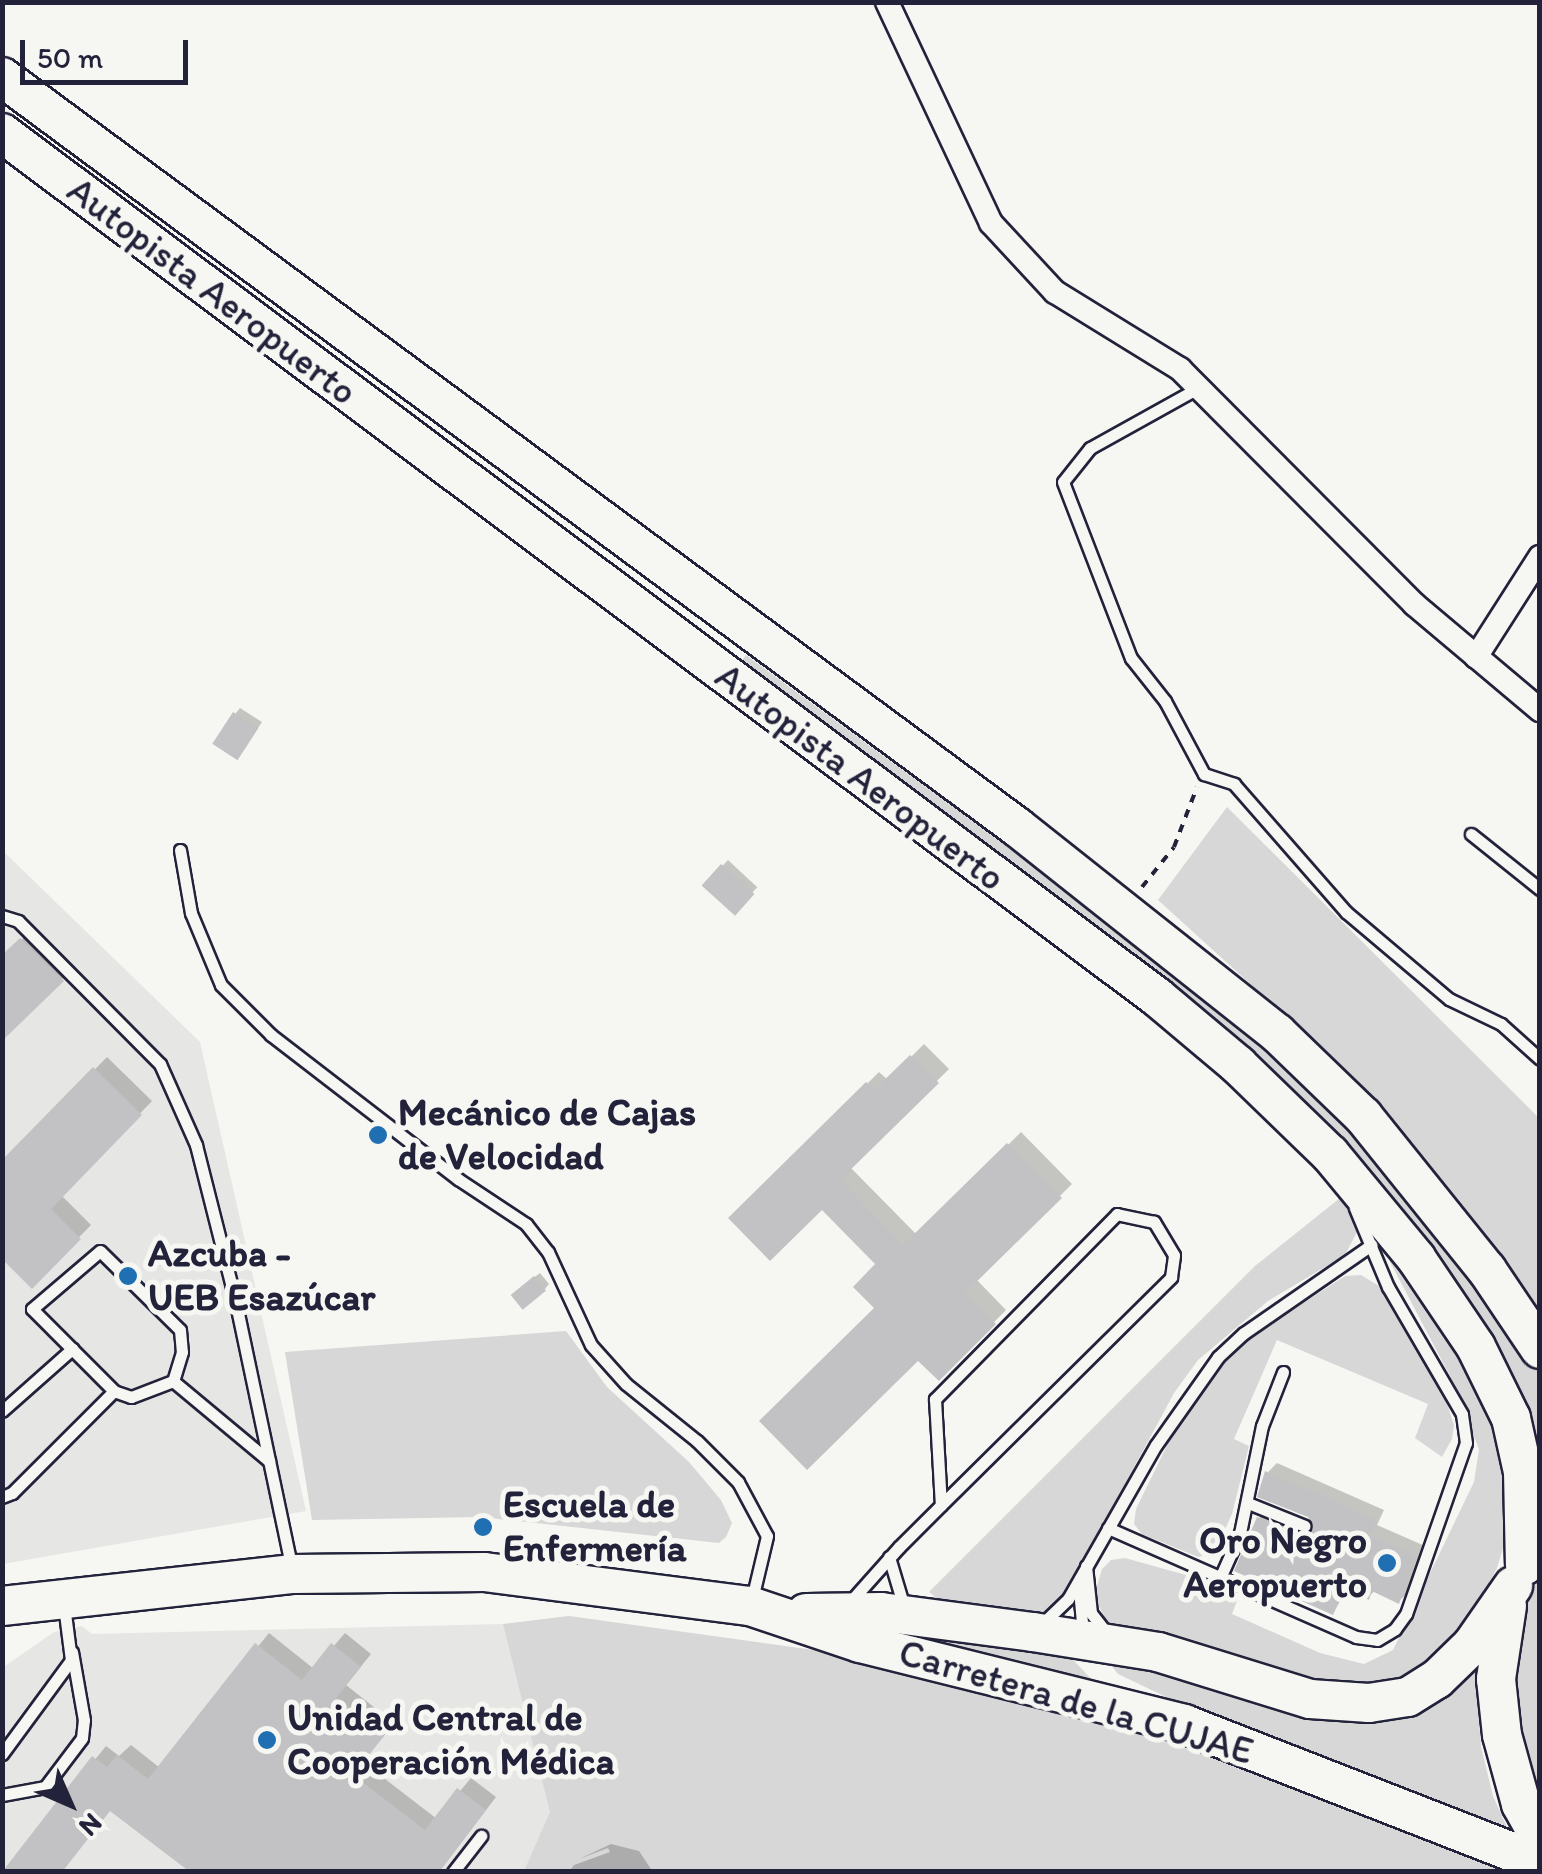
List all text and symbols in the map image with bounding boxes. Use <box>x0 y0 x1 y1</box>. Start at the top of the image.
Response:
scale bar <box>25 20 192 82</box>
text: 50 m <box>37 39 103 76</box>
street label: Autopista Aeropuerto <box>58 167 366 415</box>
street label: Autopista Aeropuerto <box>706 653 1014 901</box>
place label: Mecánico de Cajas de Velocidad <box>398 1090 696 1180</box>
marker: Mecánico de Cajas de Velocidad <box>367 1124 389 1146</box>
place label: Azcuba - UEB Esazúcar <box>148 1231 375 1320</box>
marker: Azcuba - UEB Esazúcar <box>117 1265 139 1287</box>
place label: Escuela de Enfermería <box>503 1482 687 1572</box>
marker: Escuela de Enfermería <box>472 1516 494 1538</box>
place label: Oro Negro Aeropuerto <box>1183 1518 1367 1608</box>
marker: Oro Negro Aeropuerto <box>1376 1552 1398 1574</box>
street label: Carretera de la CUJAE <box>893 1630 1259 1774</box>
place label: Unidad Central de Cooperación Médica <box>287 1695 614 1785</box>
marker: Unidad Central de Cooperación Médica <box>256 1729 278 1751</box>
north arrow <box>20 1754 120 1854</box>
text: N <box>73 1807 110 1844</box>

